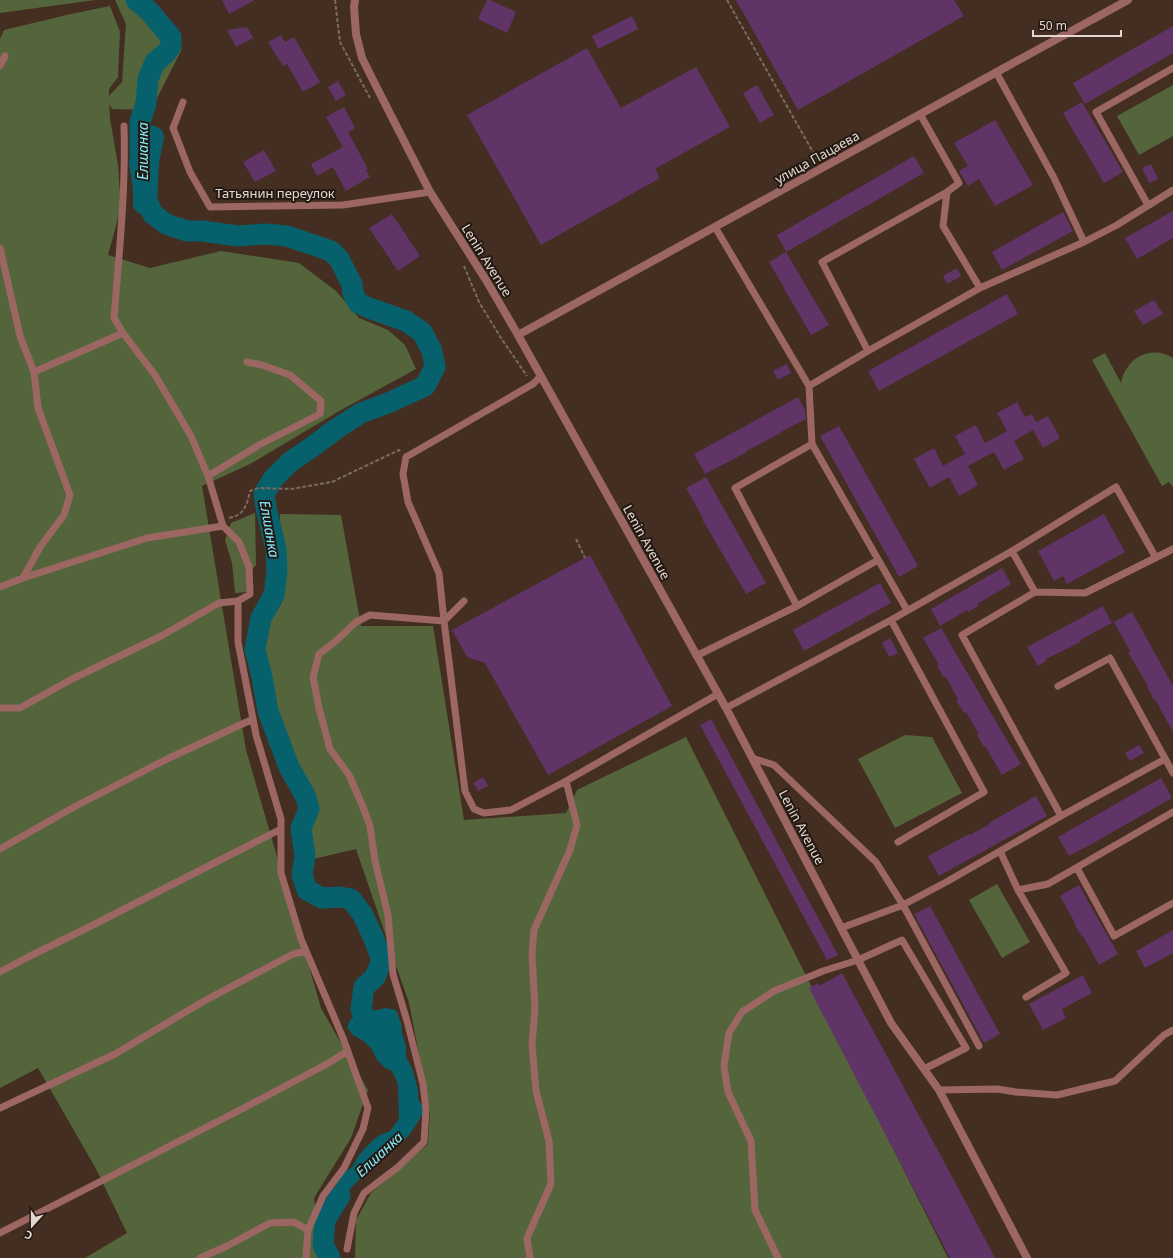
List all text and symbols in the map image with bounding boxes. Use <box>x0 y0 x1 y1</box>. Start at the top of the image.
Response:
scale bar <box>1033 12 1121 38</box>
text: 50 m <box>1039 17 1067 34</box>
water label: Елшанка <box>133 122 152 180</box>
street label: улица Пацаева <box>772 126 862 188</box>
street label: Татьянин переулок <box>215 184 335 202</box>
street label: Lenin Avenue <box>457 220 517 300</box>
water label: Елшанка <box>256 499 284 559</box>
street label: Lenin Avenue <box>619 502 675 582</box>
street label: Lenin Avenue <box>775 786 829 868</box>
water label: Елшанка <box>351 1127 407 1181</box>
north arrow <box>12 1206 52 1246</box>
text: С <box>22 1228 34 1244</box>

